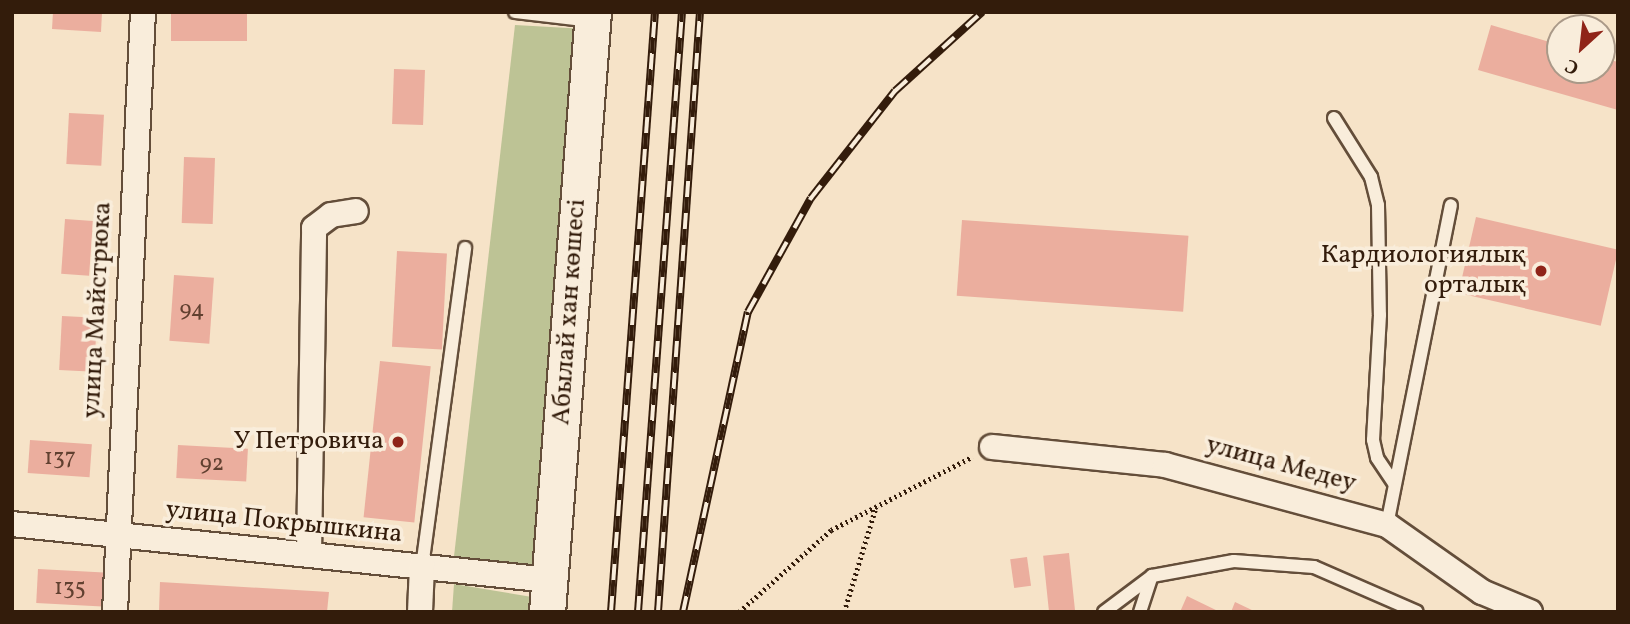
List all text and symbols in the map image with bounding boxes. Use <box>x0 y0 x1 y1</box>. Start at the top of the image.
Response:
north arrow <box>1546 14 1616 84</box>
text: С <box>1561 52 1584 80</box>
street label: Абылай хан көшесі <box>547 198 593 426</box>
street label: улица Майстрюка <box>77 201 119 419</box>
place label: Кардиологиялық орталық <box>1321 240 1525 302</box>
marker: Кардиологиялық орталық <box>1531 261 1551 281</box>
house number: 94 <box>179 296 205 324</box>
place label: У Петровича <box>233 426 384 458</box>
street label: улица Медеу <box>1202 430 1360 500</box>
marker: У Петровича <box>390 434 406 450</box>
house number: 137 <box>44 444 76 472</box>
house number: 92 <box>200 450 224 478</box>
street label: улица Покрышкина <box>164 495 404 551</box>
house number: 135 <box>54 574 86 602</box>

